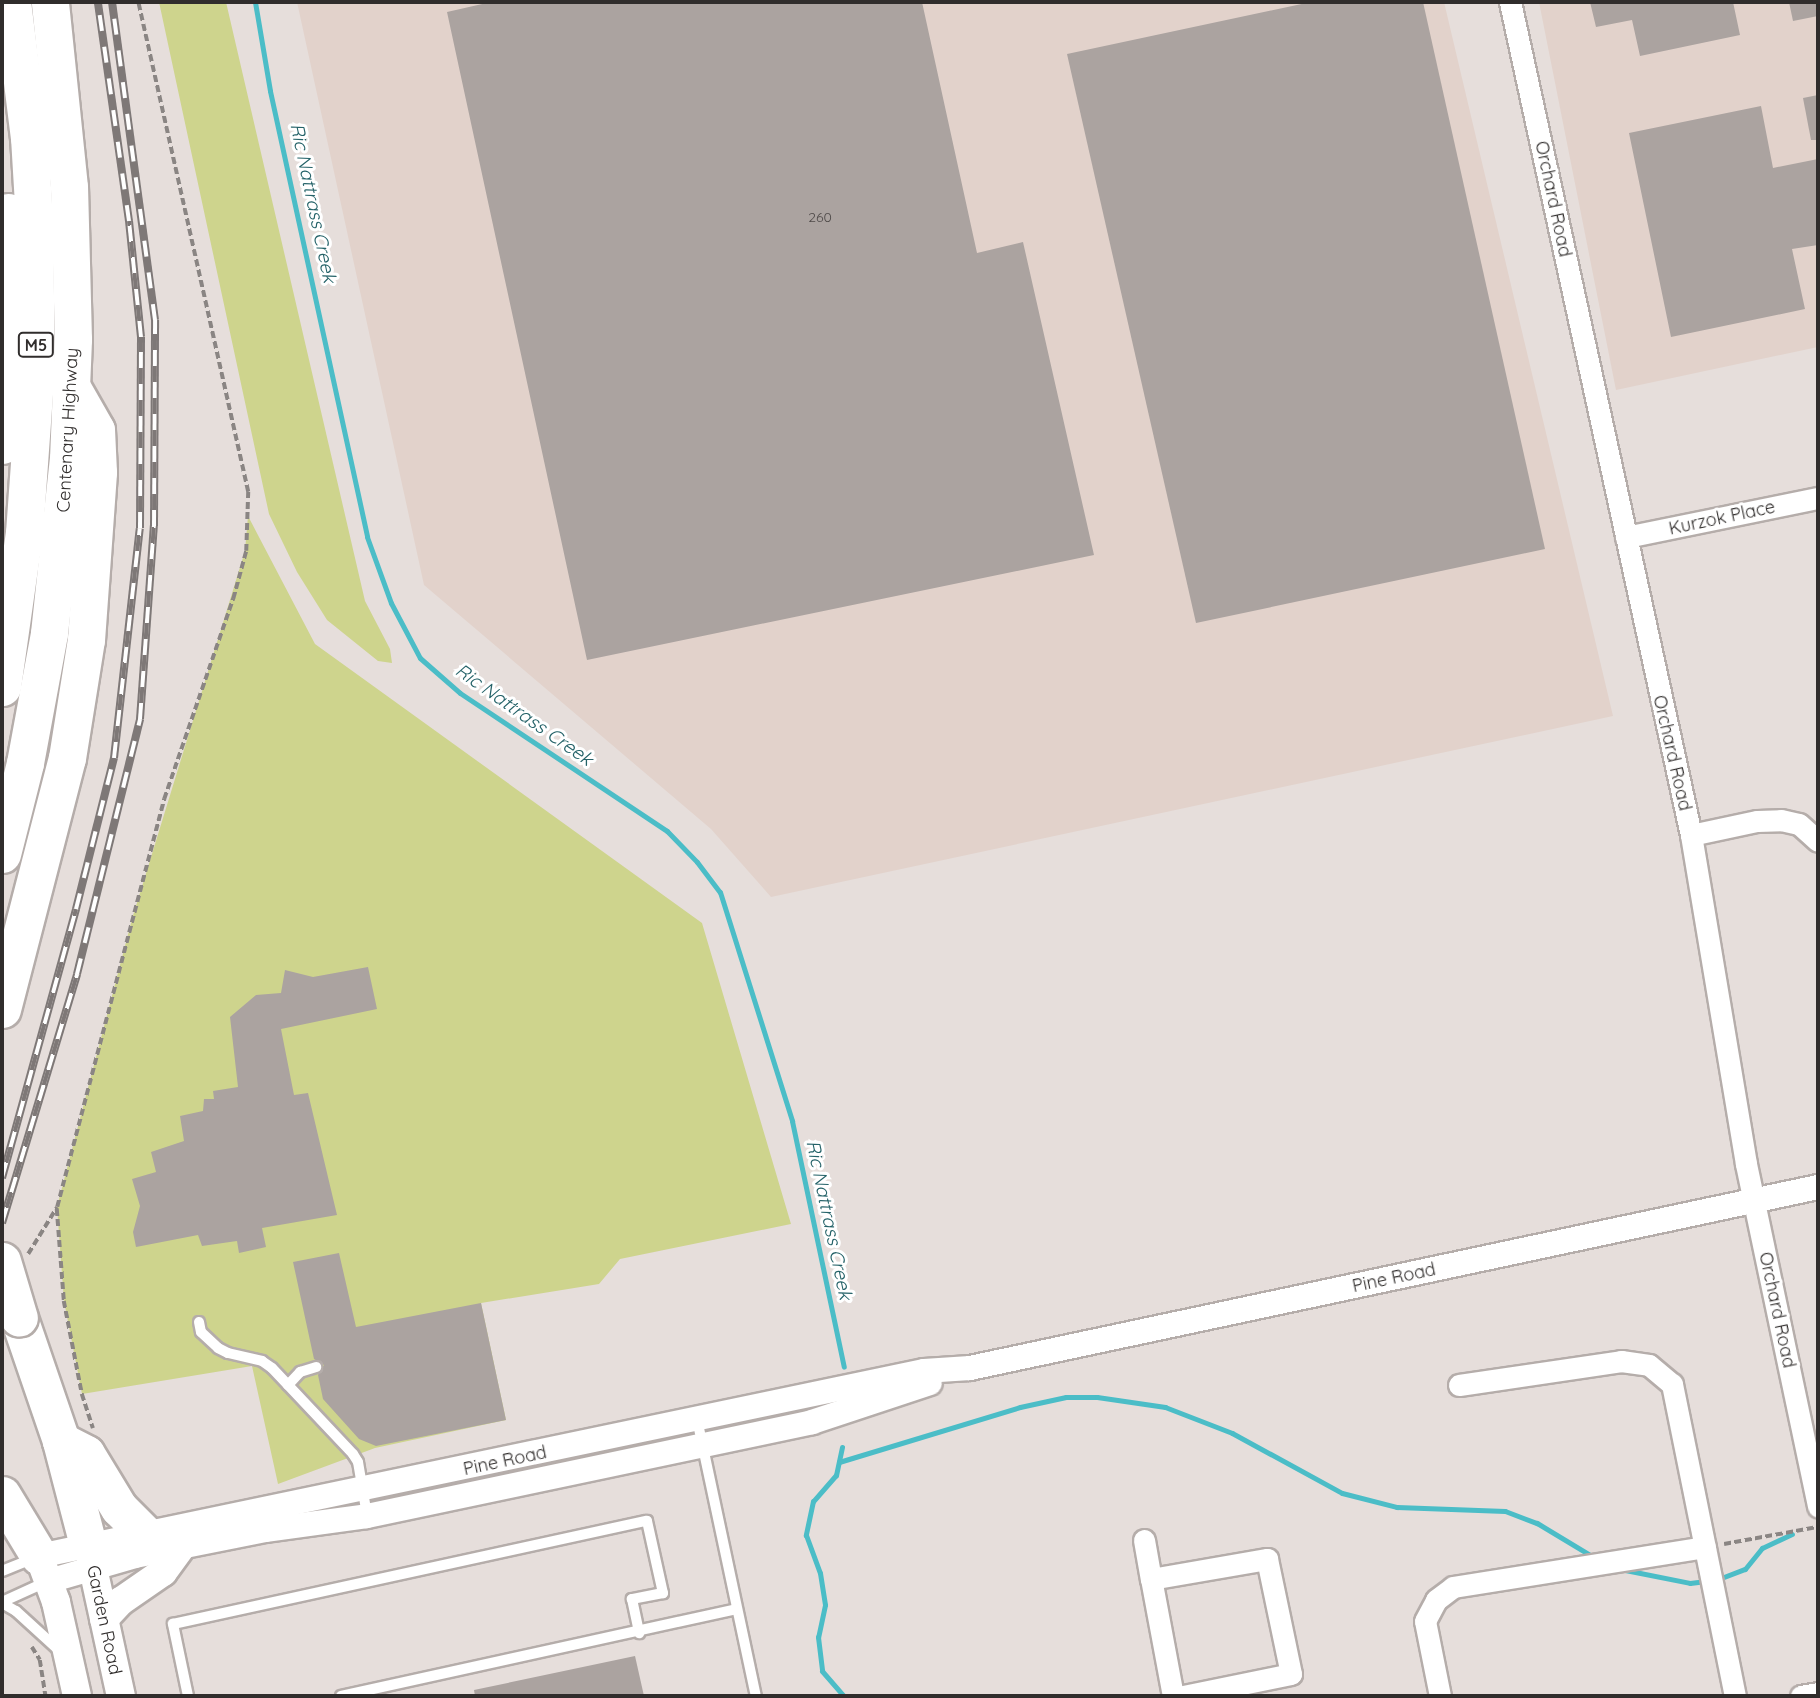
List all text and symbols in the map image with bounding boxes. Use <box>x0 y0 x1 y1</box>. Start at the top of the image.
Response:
water label: Ric Nattrass Creek <box>285 121 341 285</box>
street label: Orchard Road <box>1530 139 1576 259</box>
house number: 260 <box>808 209 832 225</box>
road number: M5 <box>17 332 55 358</box>
street label: Centenary Highway <box>53 347 83 513</box>
street label: Kurzok Place <box>1667 496 1777 540</box>
water label: Ric Nattrass Creek <box>451 659 597 771</box>
street label: Orchard Road <box>1648 693 1696 813</box>
water label: Ric Nattrass Creek <box>801 1138 857 1302</box>
street label: Orchard Road <box>1754 1250 1800 1370</box>
street label: Pine Road <box>1350 1259 1438 1297</box>
street label: Pine Road <box>461 1442 549 1480</box>
street label: Garden Road <box>82 1563 126 1677</box>

